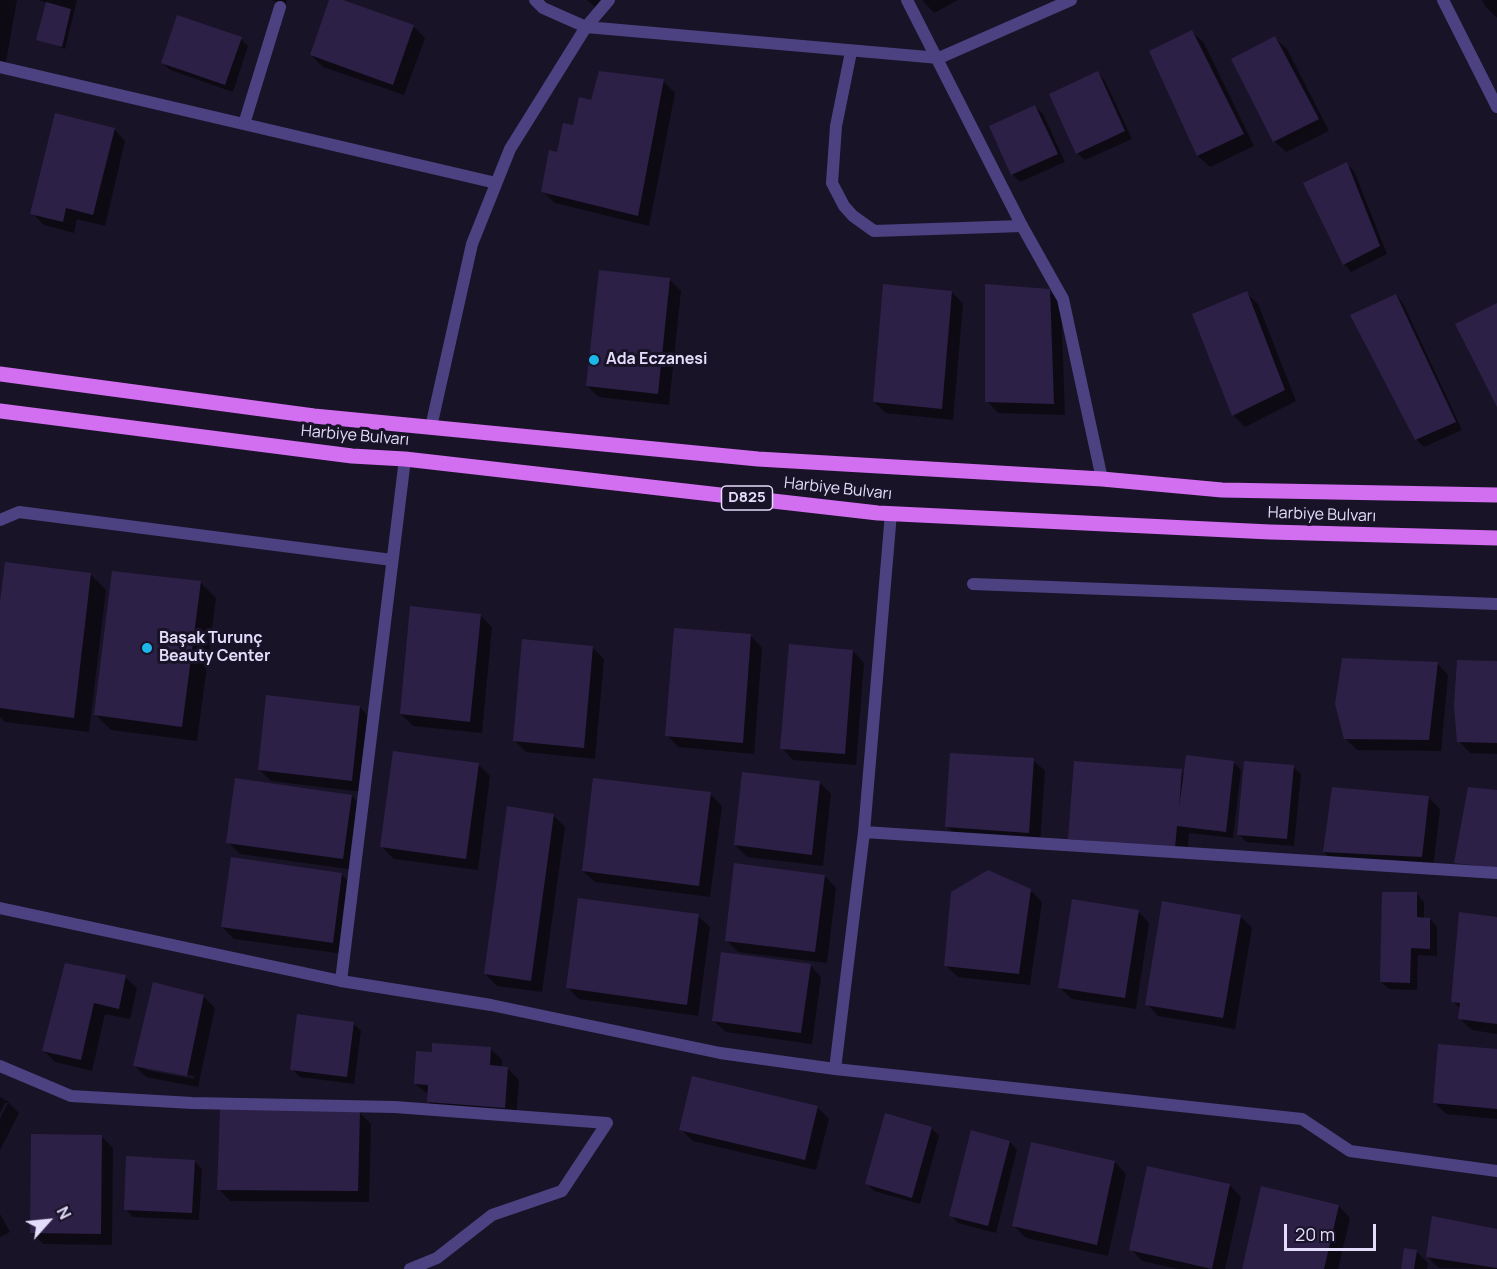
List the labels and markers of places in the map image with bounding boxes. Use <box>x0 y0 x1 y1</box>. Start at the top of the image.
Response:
place label: Ada Eczanesi <box>606 350 708 370</box>
marker: Ada Eczanesi <box>587 353 601 367</box>
place label: Başak Turunç Beauty Center <box>159 629 270 667</box>
marker: Başak Turunç Beauty Center <box>140 641 154 655</box>

